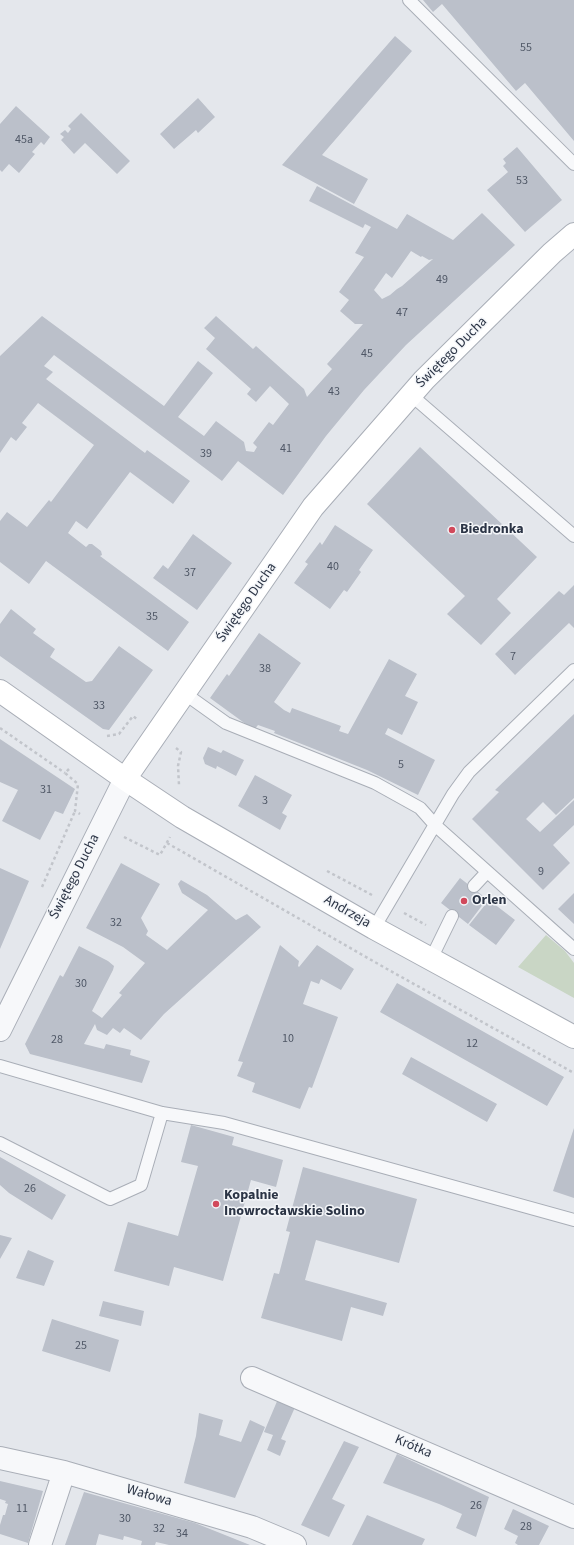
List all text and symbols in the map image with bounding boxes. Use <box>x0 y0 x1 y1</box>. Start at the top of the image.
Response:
house number: 55 <box>520 41 532 55</box>
house number: 45a <box>15 133 33 147</box>
house number: 53 <box>516 174 528 188</box>
house number: 49 <box>436 273 448 287</box>
house number: 47 <box>396 306 408 320</box>
street label: Świętego Ducha <box>413 314 491 392</box>
house number: 45 <box>361 347 373 361</box>
house number: 43 <box>328 385 340 399</box>
house number: 41 <box>280 442 292 456</box>
house number: 39 <box>200 447 212 461</box>
place label: Biedronka <box>460 522 524 538</box>
marker: Biedronka <box>447 525 457 535</box>
street label: Świętego Ducha <box>213 560 281 646</box>
house number: 40 <box>327 560 339 574</box>
house number: 37 <box>184 566 196 580</box>
house number: 35 <box>146 610 158 624</box>
house number: 7 <box>510 650 516 664</box>
house number: 38 <box>259 662 271 676</box>
house number: 33 <box>93 699 105 713</box>
house number: 5 <box>398 758 404 772</box>
house number: 31 <box>40 783 52 797</box>
house number: 3 <box>262 794 268 808</box>
street label: Świętego Ducha <box>46 831 104 923</box>
house number: 9 <box>538 865 544 879</box>
street label: Andrzeja <box>321 892 373 932</box>
place label: Orlen <box>472 893 506 909</box>
marker: Orlen <box>459 896 469 906</box>
house number: 32 <box>110 916 122 930</box>
house number: 30 <box>75 977 87 991</box>
house number: 10 <box>282 1032 294 1046</box>
house number: 28 <box>51 1033 63 1047</box>
house number: 12 <box>466 1037 478 1051</box>
house number: 26 <box>24 1182 36 1196</box>
place label: Kopalnie Inowrocławskie Solino <box>224 1188 365 1220</box>
marker: Kopalnie Inowrocławskie Solino <box>211 1199 221 1209</box>
house number: 25 <box>75 1339 87 1353</box>
street label: Krótka <box>392 1432 434 1462</box>
street label: Wałowa <box>124 1482 174 1510</box>
house number: 26 <box>470 1499 482 1513</box>
house number: 11 <box>16 1502 28 1516</box>
house number: 30 <box>119 1512 131 1526</box>
house number: 28 <box>520 1520 532 1534</box>
house number: 32 <box>153 1522 165 1536</box>
house number: 34 <box>176 1527 188 1541</box>

